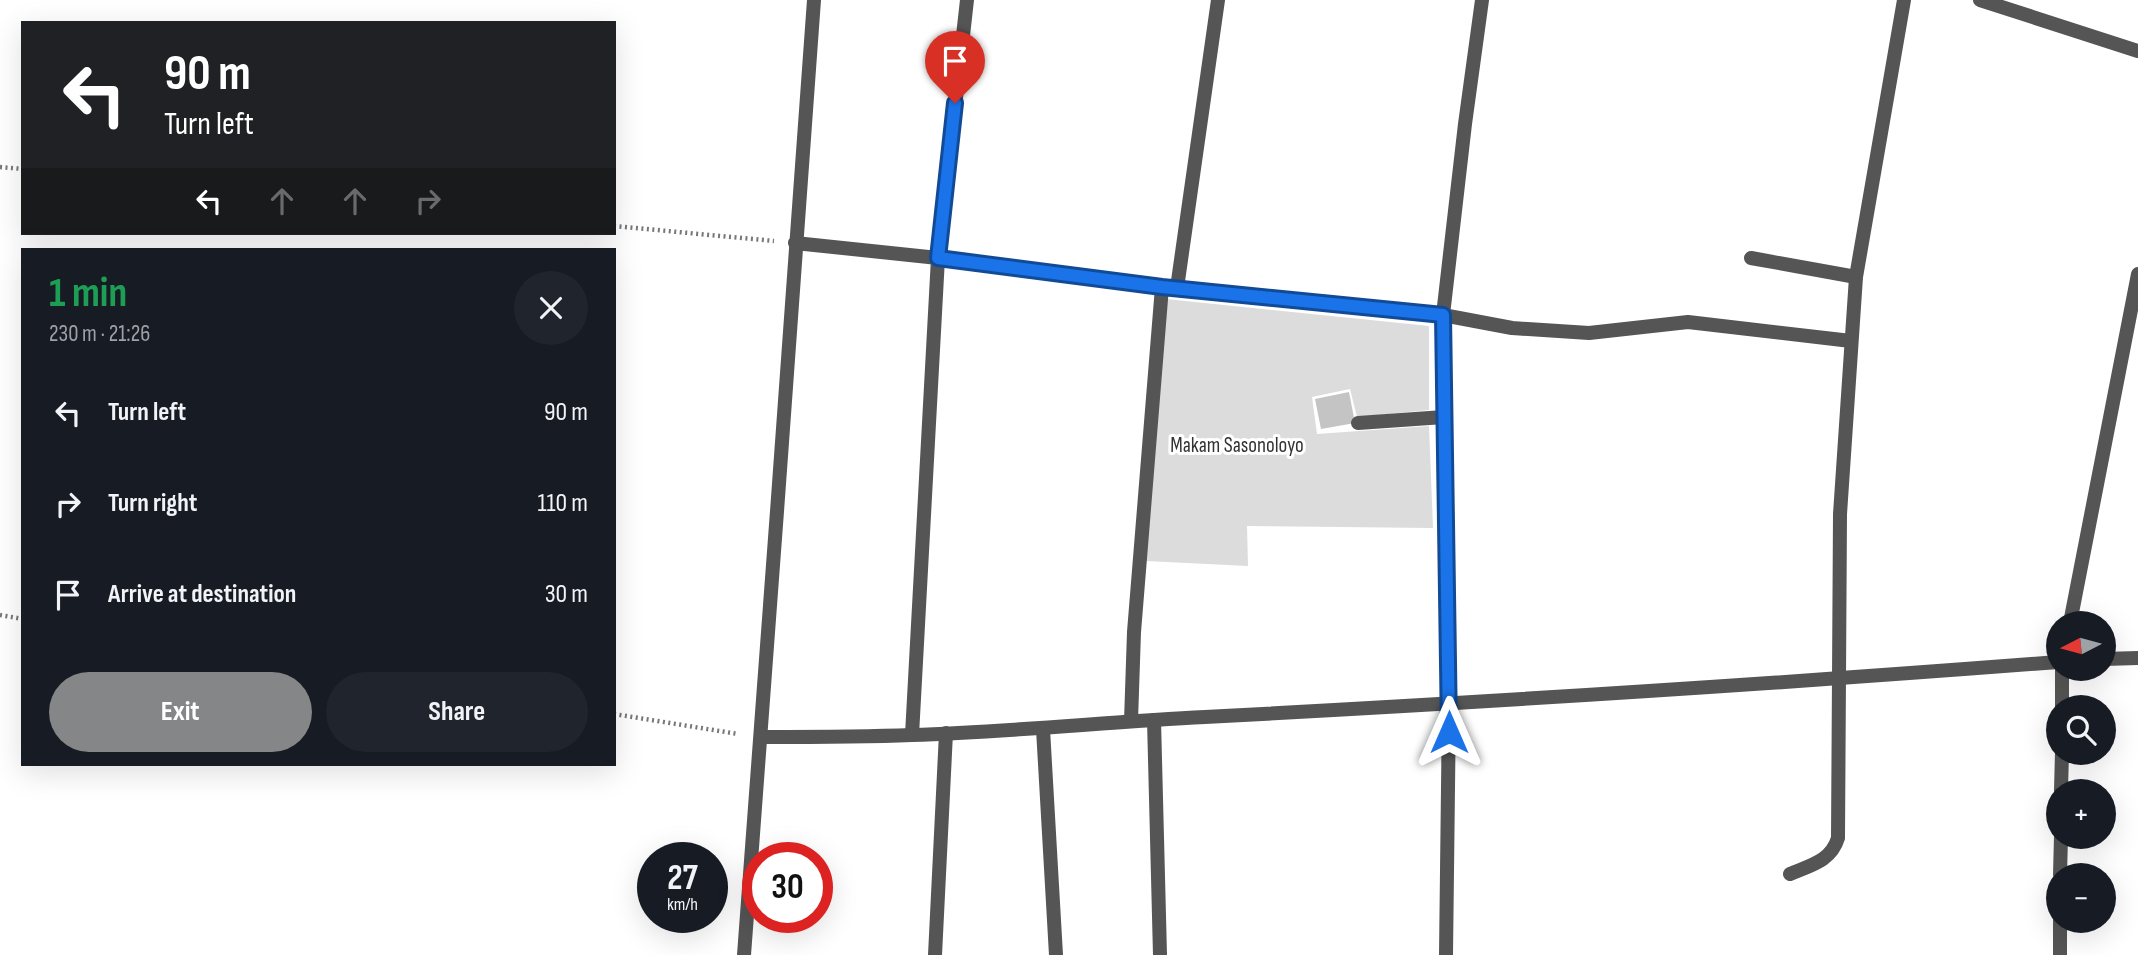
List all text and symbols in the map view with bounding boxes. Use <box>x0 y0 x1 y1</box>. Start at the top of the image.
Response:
pin <box>925 31 985 103</box>
icon: arrive <box>936 42 974 80</box>
text: 90 m <box>164 45 251 104</box>
icon: left <box>49 49 140 140</box>
text: Turn left <box>164 105 254 144</box>
icon: left <box>190 182 228 220</box>
icon: ahead <box>263 182 301 220</box>
icon: ahead <box>336 182 374 220</box>
icon: right <box>409 182 447 220</box>
text: 1 min <box>49 268 127 319</box>
button: close <box>514 271 588 345</box>
text: 230 m · 21:26 <box>49 320 150 348</box>
icon: left <box>49 394 87 432</box>
text: Turn left <box>108 397 186 428</box>
text: 90 m <box>544 397 588 428</box>
park label: Makam Sasonoloyo <box>1170 433 1304 458</box>
icon: right <box>49 485 87 523</box>
text: Turn right <box>108 488 197 519</box>
text: 110 m <box>537 488 588 519</box>
icon: arrive <box>49 576 87 614</box>
text: Arrive at destination <box>108 579 296 610</box>
text: 30 m <box>545 579 588 610</box>
north arrow <box>2046 611 2116 681</box>
map controls <box>2046 611 2116 933</box>
button: Exit <box>49 672 312 752</box>
button: Share <box>326 672 588 752</box>
position arrow <box>1412 695 1486 769</box>
button: search <box>2046 695 2116 765</box>
button: + <box>2046 779 2116 849</box>
speed limit sign: 30 <box>742 842 833 933</box>
text: 27 <box>667 857 698 900</box>
button: − <box>2046 863 2116 933</box>
text: km/h <box>667 894 698 915</box>

